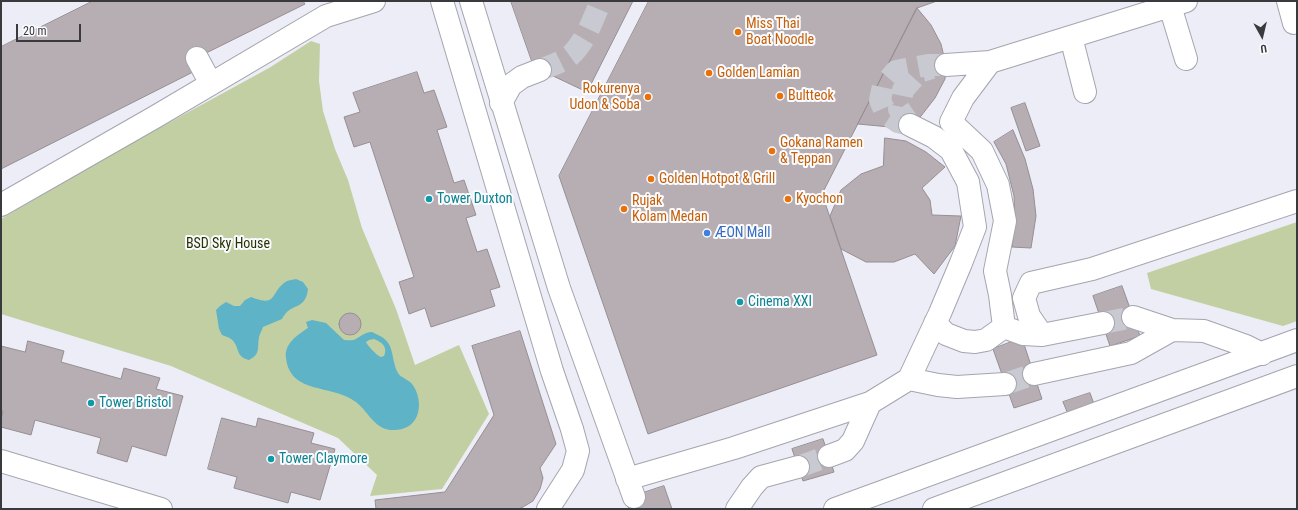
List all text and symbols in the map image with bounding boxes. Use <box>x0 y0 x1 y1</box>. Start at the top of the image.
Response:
scale bar <box>18 16 83 42</box>
place label: Miss Thai Boat Noodle <box>746 16 814 48</box>
north arrow <box>1242 16 1282 56</box>
text: 20 m <box>23 24 47 38</box>
marker: Miss Thai Boat Noodle <box>733 27 743 37</box>
text: U <box>1260 42 1268 55</box>
place label: Golden Lamian <box>717 65 800 81</box>
marker: Golden Lamian <box>704 68 714 78</box>
place label: Rokurenya Udon & Soba <box>569 81 640 114</box>
place label: Bultteok <box>788 88 834 104</box>
marker: Bultteok <box>775 91 785 101</box>
marker: Rokurenya Udon & Soba <box>643 92 653 102</box>
place label: Gokana Ramen & Teppan <box>780 135 863 168</box>
marker: Gokana Ramen & Teppan <box>767 146 777 156</box>
place label: Golden Hotpot & Grill <box>659 171 775 187</box>
marker: Golden Hotpot & Grill <box>646 174 656 184</box>
place label: Tower Duxton <box>437 191 512 207</box>
place label: Kyochon <box>796 191 843 207</box>
place label: Rujak Kolam Medan <box>632 193 708 226</box>
marker: Tower Duxton <box>424 194 434 204</box>
marker: Kyochon <box>783 194 793 204</box>
marker: Rujak Kolam Medan <box>619 204 629 214</box>
place label: ÆON Mall <box>715 225 770 241</box>
marker: ÆON Mall <box>702 228 712 238</box>
park label: BSD Sky House <box>186 236 270 252</box>
place label: Cinema XXI <box>748 294 812 310</box>
marker: Cinema XXI <box>735 297 745 307</box>
place label: Tower Bristol <box>99 395 172 411</box>
marker: Tower Bristol <box>86 398 96 408</box>
place label: Tower Claymore <box>279 451 368 467</box>
marker: Tower Claymore <box>266 454 276 464</box>

